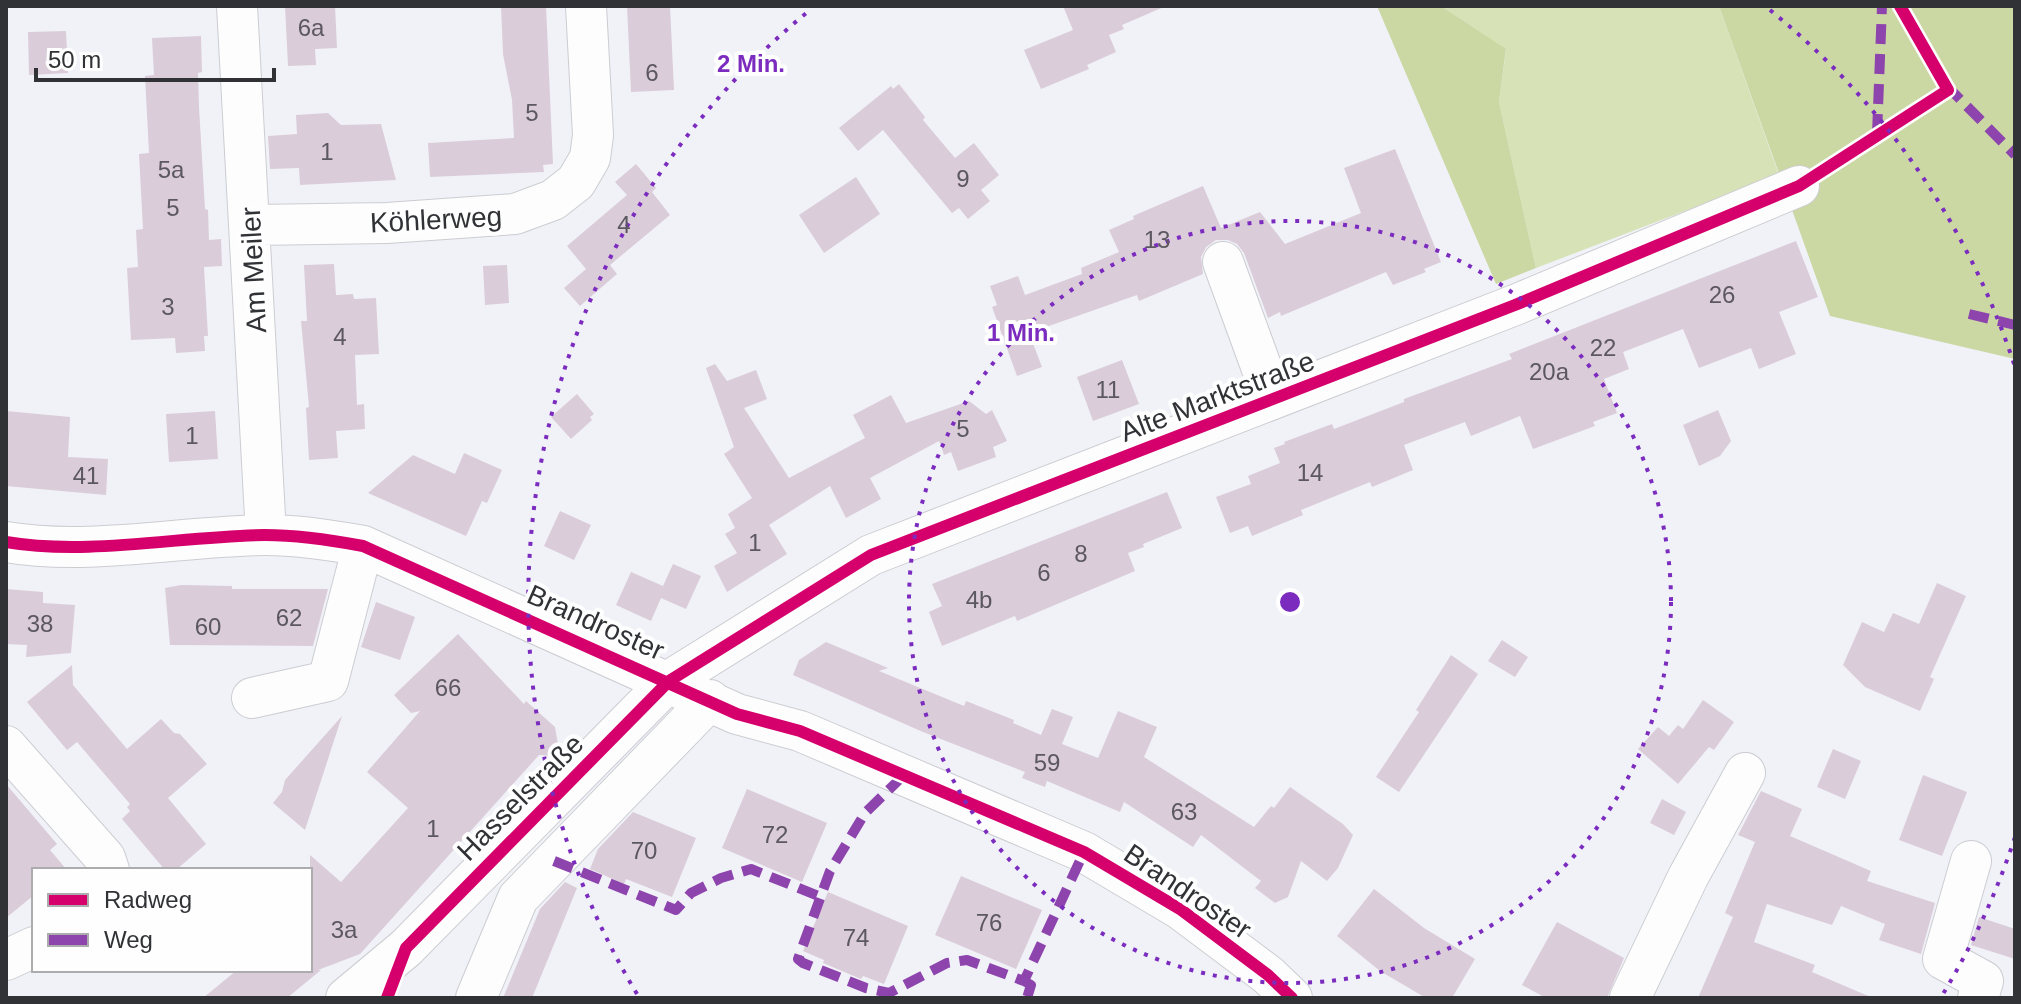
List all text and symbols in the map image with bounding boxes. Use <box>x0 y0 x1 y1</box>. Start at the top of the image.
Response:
house number: 6a <box>298 14 325 41</box>
scale bar <box>36 32 274 82</box>
text: 50 m <box>48 46 101 73</box>
text: 2 Min. <box>717 50 785 77</box>
house number: 6 <box>645 59 659 86</box>
house number: 5 <box>525 99 539 126</box>
house number: 1 <box>320 138 334 165</box>
house number: 5a <box>158 156 185 183</box>
house number: 9 <box>956 165 970 192</box>
house number: 5 <box>166 194 180 221</box>
street label: Köhlerweg <box>369 201 503 238</box>
street label: Am Meiler <box>235 206 272 334</box>
house number: 4 <box>617 211 631 238</box>
house number: 13 <box>1144 226 1170 253</box>
house number: 26 <box>1709 281 1735 308</box>
house number: 3 <box>161 293 175 320</box>
text: 1 Min. <box>987 319 1055 346</box>
house number: 4 <box>333 323 347 350</box>
house number: 22 <box>1590 334 1616 361</box>
street label: Alte Marktstraße <box>1116 345 1319 448</box>
house number: 20a <box>1529 358 1570 385</box>
house number: 11 <box>1096 376 1120 403</box>
house number: 5 <box>956 415 970 442</box>
house number: 1 <box>185 422 199 449</box>
house number: 14 <box>1297 459 1323 486</box>
house number: 41 <box>73 462 99 489</box>
house number: 1 <box>748 529 762 556</box>
house number: 8 <box>1074 540 1088 567</box>
house number: 6 <box>1037 559 1051 586</box>
street label: Brandroster <box>523 579 669 666</box>
house number: 4b <box>966 586 992 613</box>
centre of rings <box>1276 588 1304 616</box>
house number: 62 <box>276 604 302 631</box>
house number: 38 <box>27 610 53 637</box>
house number: 60 <box>195 613 221 640</box>
house number: 66 <box>435 674 461 701</box>
street label: Hasselstraße <box>451 728 590 867</box>
house number: 59 <box>1034 749 1060 776</box>
house number: 63 <box>1171 798 1197 825</box>
house number: 1 <box>426 815 440 842</box>
house number: 72 <box>762 821 788 848</box>
house number: 70 <box>631 837 657 864</box>
street label: Brandroster <box>1118 838 1257 945</box>
legend <box>32 868 312 972</box>
text: Radweg <box>104 886 192 913</box>
house number: 76 <box>976 909 1002 936</box>
house number: 3a <box>331 916 358 943</box>
house number: 74 <box>843 924 869 951</box>
text: Weg <box>104 926 153 953</box>

